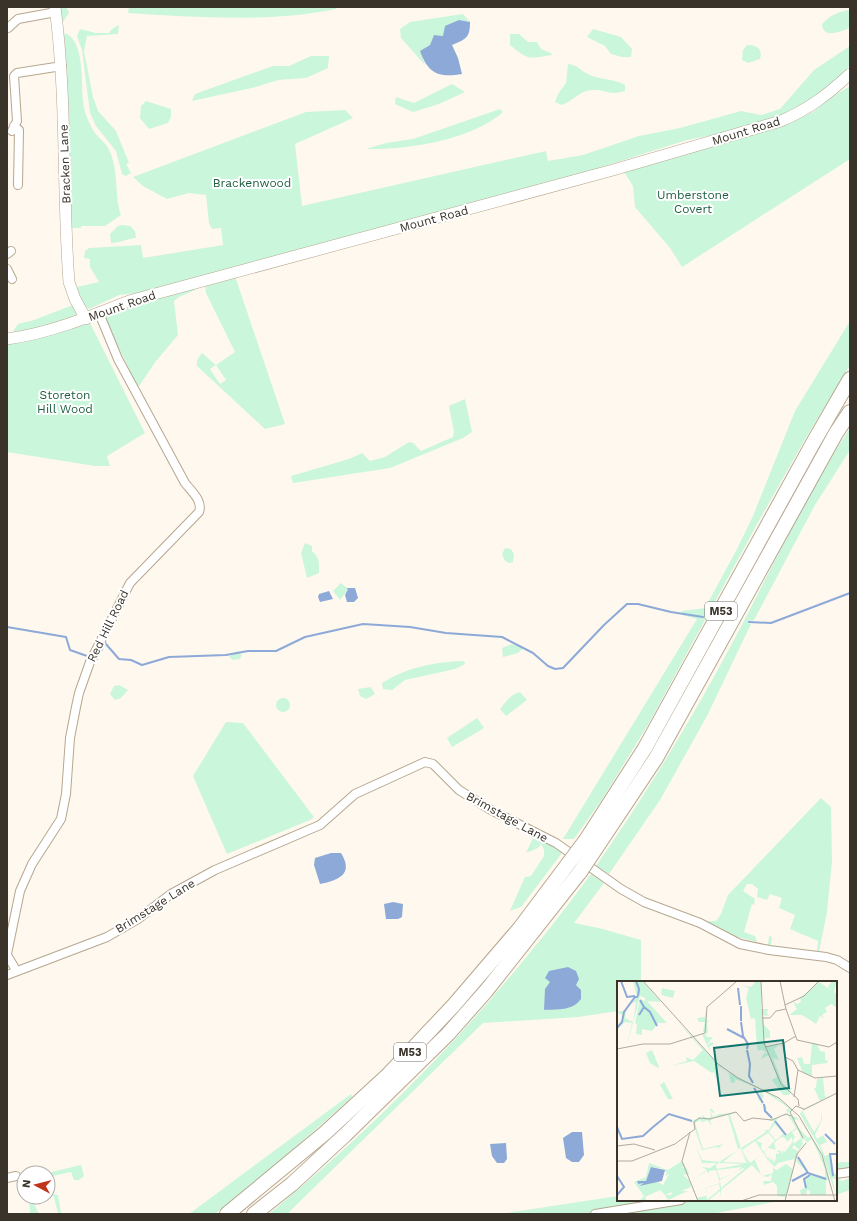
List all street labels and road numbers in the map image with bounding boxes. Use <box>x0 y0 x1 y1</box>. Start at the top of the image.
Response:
street label: Mount Road <box>710 114 782 148</box>
street label: Bracken Lane <box>57 124 73 204</box>
street label: Mount Road <box>398 203 470 235</box>
street label: Mount Road <box>86 288 158 324</box>
street label: Red Hill Road <box>84 588 132 664</box>
road number: M53 <box>705 602 737 620</box>
street label: Brimstage Lane <box>464 789 550 845</box>
street label: Brimstage Lane <box>113 876 197 936</box>
road number: M53 <box>394 1043 426 1061</box>

